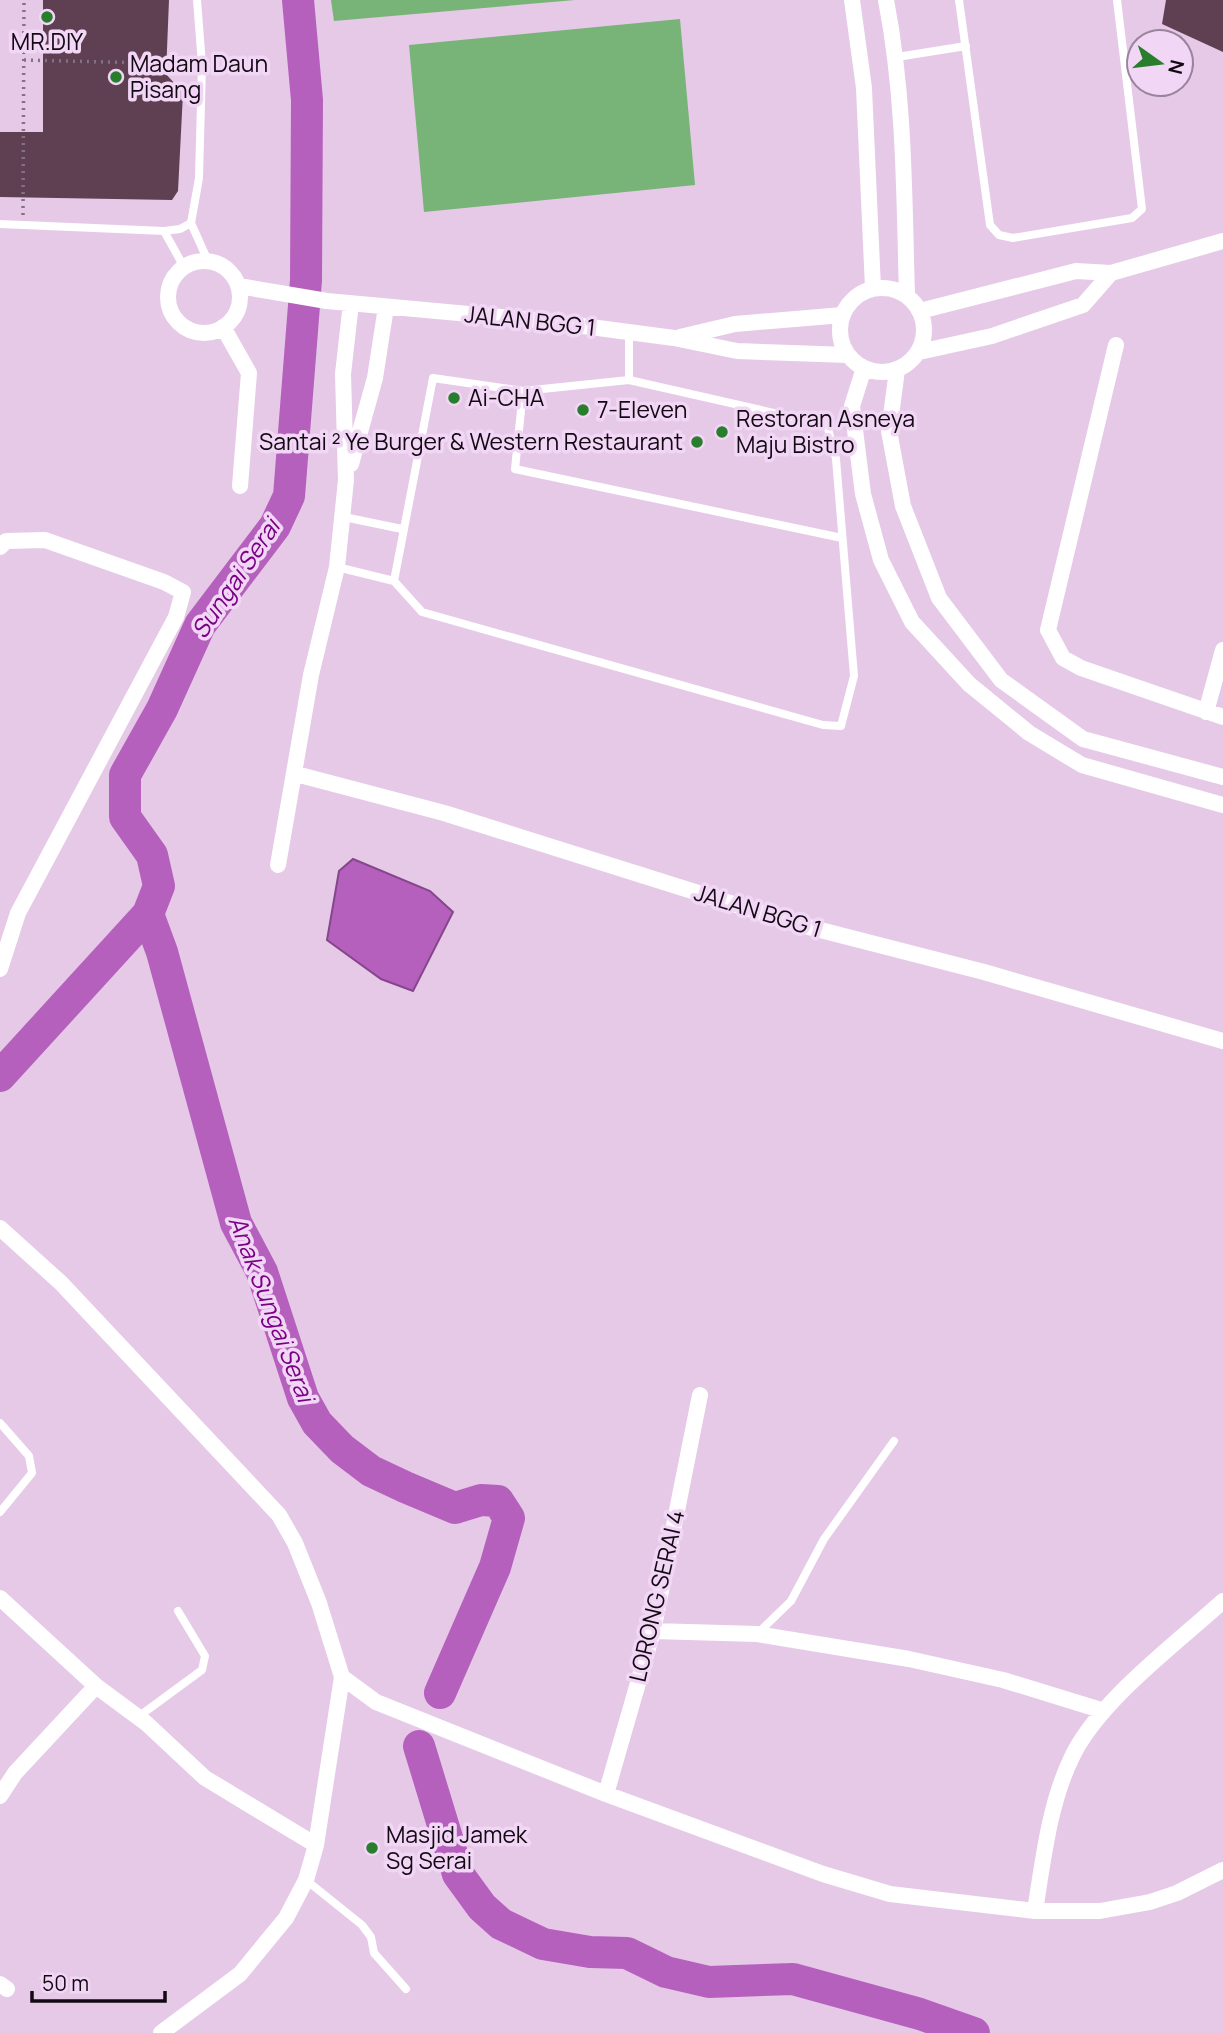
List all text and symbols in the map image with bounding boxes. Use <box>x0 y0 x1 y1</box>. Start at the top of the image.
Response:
marker: MR.DIY <box>39 9 55 25</box>
place label: MR.DIY <box>11 25 83 57</box>
north arrow <box>1125 28 1195 98</box>
place label: Madam Daun Pisang <box>130 47 268 105</box>
text: N <box>1162 57 1191 77</box>
marker: Madam Daun Pisang <box>108 69 124 85</box>
street label: JALAN BGG 1 <box>463 297 597 343</box>
place label: Ai-CHA <box>468 381 545 413</box>
marker: Ai-CHA <box>446 390 462 406</box>
place label: 7-Eleven <box>597 393 687 425</box>
marker: 7-Eleven <box>575 402 591 418</box>
place label: Restoran Asneya Maju Bistro <box>736 402 915 460</box>
marker: Restoran Asneya Maju Bistro <box>714 424 730 440</box>
place label: Santai ² Ye Burger & Western Restaurant <box>259 425 683 457</box>
marker: Santai ² Ye Burger & Western Restaurant <box>689 434 705 450</box>
water label: Sungai Serai <box>183 509 289 644</box>
street label: JALAN BGG 1 <box>691 876 826 945</box>
water label: Anak Sungai Serai <box>222 1211 324 1409</box>
street label: LORONG SERAI 4 <box>621 1507 691 1685</box>
place label: Masjid Jamek Sg Serai <box>386 1818 528 1876</box>
marker: Masjid Jamek Sg Serai <box>364 1840 380 1856</box>
scale bar <box>32 1960 164 2004</box>
text: 50 m <box>42 1969 89 1997</box>

